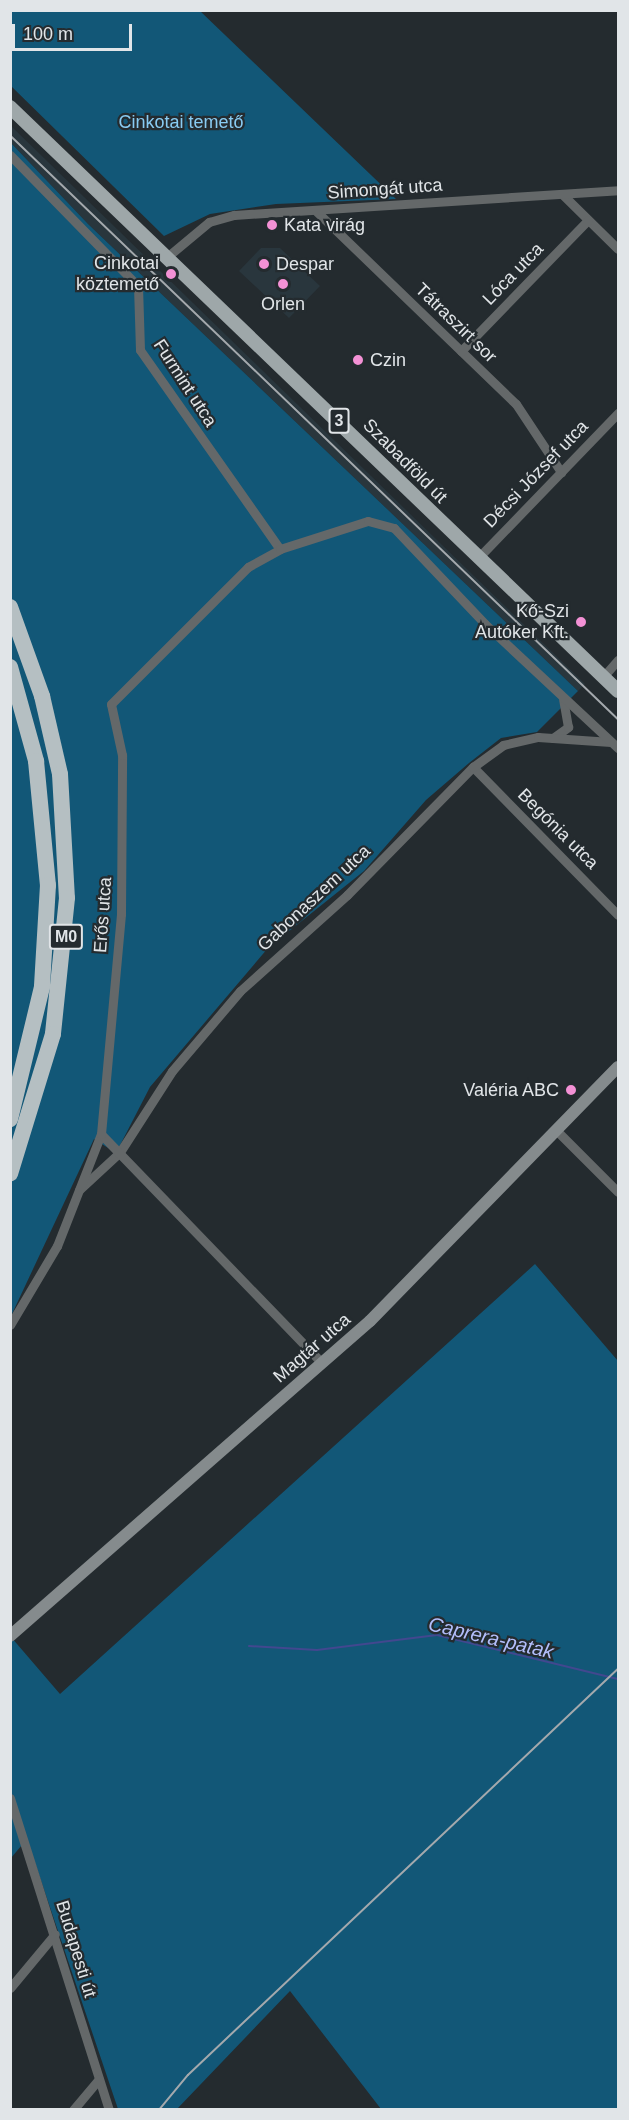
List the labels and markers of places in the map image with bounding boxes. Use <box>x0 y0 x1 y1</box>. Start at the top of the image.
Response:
place label: Kata virág <box>284 214 365 236</box>
marker: Kata virág <box>265 218 279 232</box>
place label: Cinkotai köztemető <box>76 253 159 296</box>
place label: Despar <box>276 253 334 275</box>
marker: Despar <box>257 257 271 271</box>
marker: Cinkotai köztemető <box>164 267 178 281</box>
marker: Orlen <box>276 277 290 291</box>
place label: Orlen <box>261 293 305 315</box>
place label: Czin <box>370 349 406 371</box>
marker: Czin <box>351 353 365 367</box>
place label: Kő-Szi Autóker Kft. <box>475 601 569 644</box>
marker: Kő-Szi Autóker Kft. <box>574 615 588 629</box>
place label: Valéria ABC <box>462 1079 559 1101</box>
marker: Valéria ABC <box>564 1083 578 1097</box>

